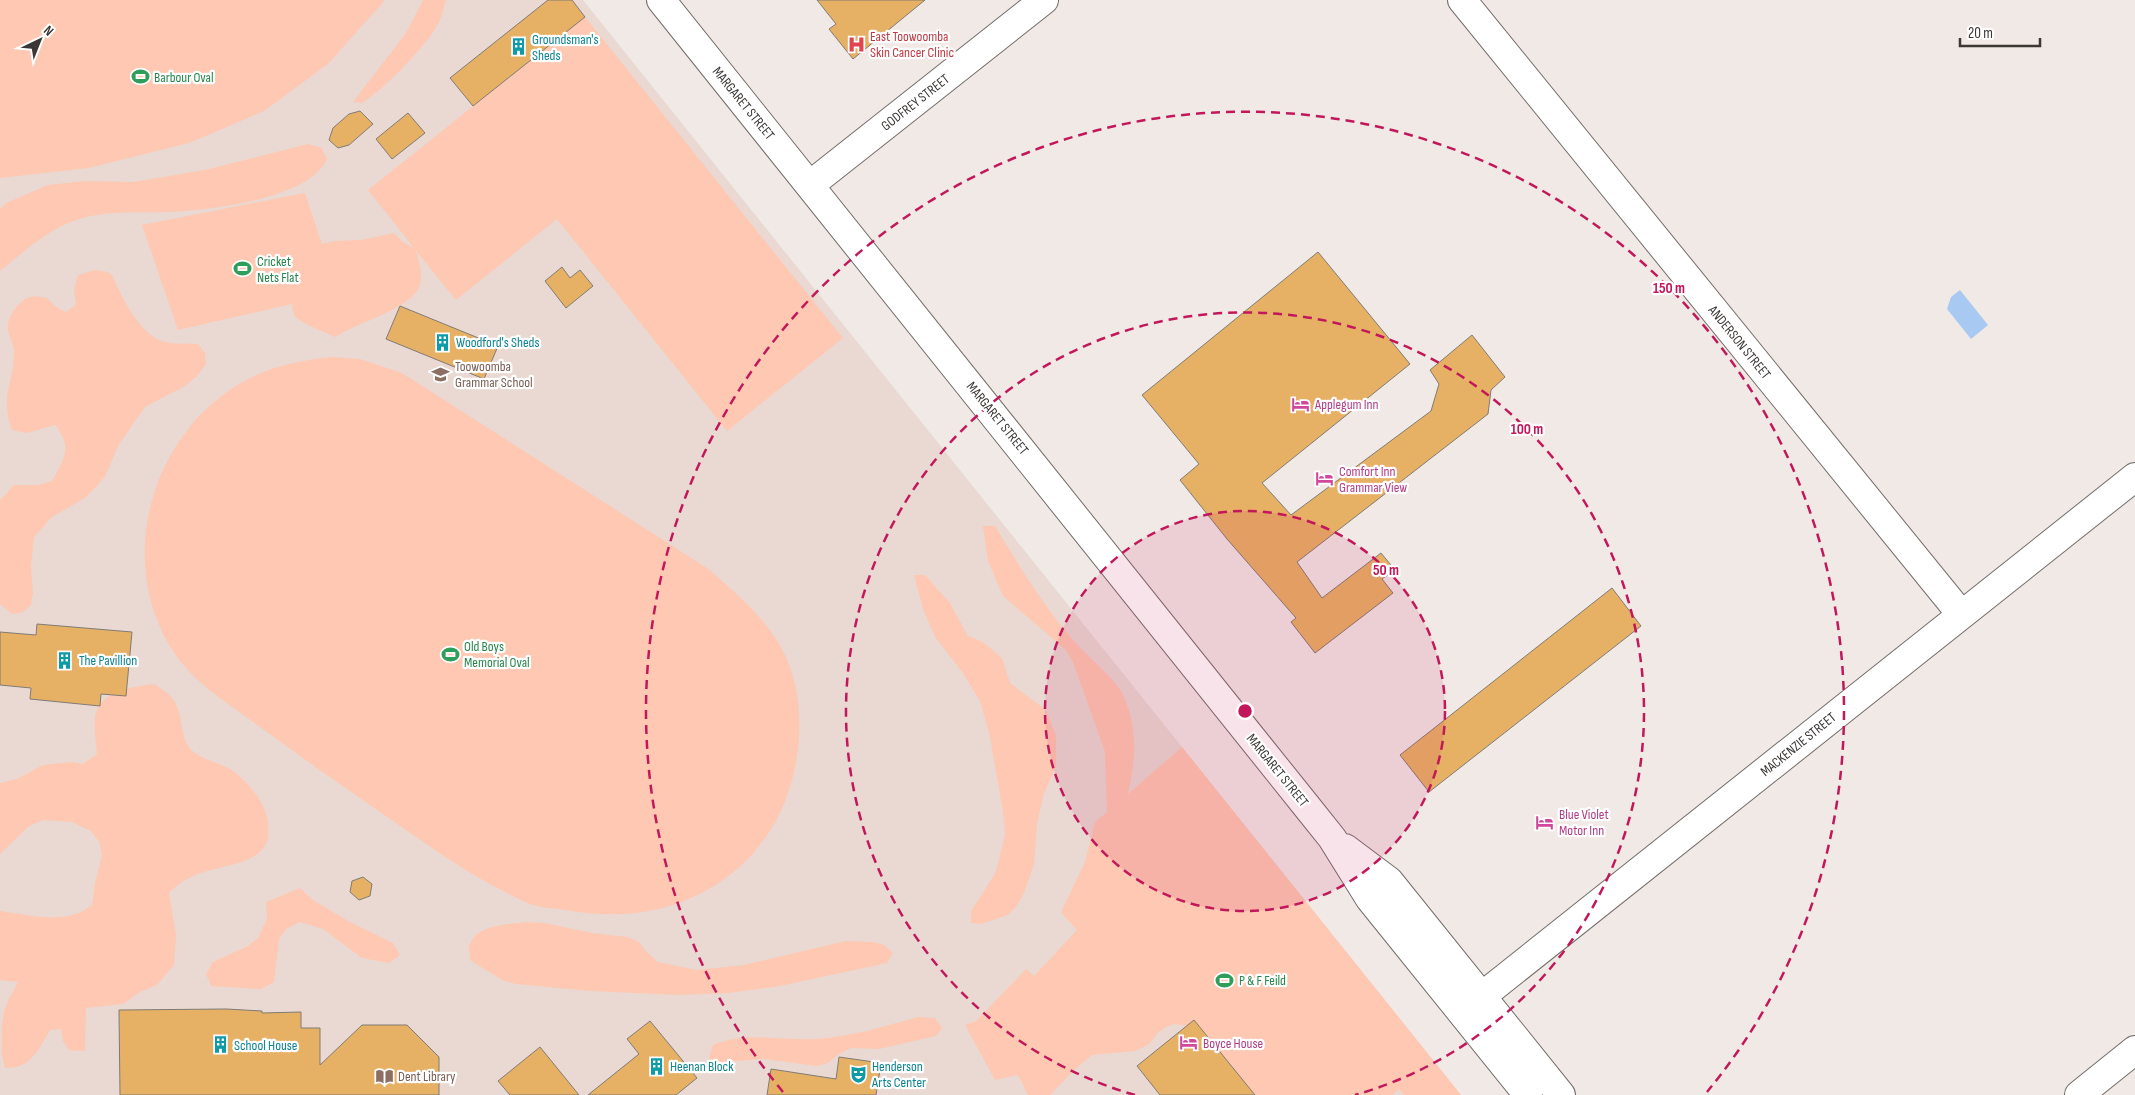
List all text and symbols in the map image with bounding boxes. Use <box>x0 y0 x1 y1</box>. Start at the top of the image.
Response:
north arrow <box>15 15 65 65</box>
scale bar <box>1960 15 2040 47</box>
text: N <box>40 22 57 40</box>
text: 20 m <box>1968 24 1993 43</box>
place label: East Toowoomba Skin Cancer Clinic <box>870 28 954 61</box>
place label: Groundsman's Sheds <box>532 31 598 64</box>
hospital icon: East Toowoomba Skin Cancer Clinic <box>846 34 866 54</box>
building icon: Groundsman's Sheds <box>508 37 528 57</box>
street label: MARGARET STREET <box>709 63 778 144</box>
sports icon: Barbour Oval <box>130 67 150 87</box>
place label: Barbour Oval <box>154 69 214 86</box>
street label: GODFREY STREET <box>878 70 953 134</box>
place label: Cricket Nets Flat <box>257 253 299 286</box>
sports icon: Cricket Nets Flat <box>233 259 253 279</box>
text: 150 m <box>1653 279 1685 298</box>
street label: ANDERSON STREET <box>1704 301 1775 383</box>
building icon: Woodford's Sheds <box>432 332 452 352</box>
place label: Woodford's Sheds <box>456 334 539 351</box>
place label: Toowoomba Grammar School <box>455 358 533 391</box>
school or university icon: Toowoomba Grammar School <box>431 364 451 384</box>
street label: MARGARET STREET <box>963 378 1032 459</box>
hotel icon: Applegum Inn <box>1291 394 1311 414</box>
place label: Applegum Inn <box>1314 396 1379 413</box>
text: 100 m <box>1511 420 1543 439</box>
place label: Comfort Inn Grammar View <box>1339 463 1407 496</box>
hotel icon: Comfort Inn Grammar View <box>1315 469 1335 489</box>
text: 50 m <box>1373 561 1399 580</box>
place label: Old Boys Memorial Oval <box>464 638 530 671</box>
sports icon: Old Boys Memorial Oval <box>440 644 460 664</box>
building icon: The Pavillion <box>55 650 75 670</box>
place label: The Pavillion <box>79 652 137 669</box>
centre of rings <box>1236 702 1254 720</box>
street label: MACKENZIE STREET <box>1757 709 1840 780</box>
street label: MARGARET STREET <box>1243 730 1312 811</box>
place label: Blue Violet Motor Inn <box>1559 806 1609 839</box>
hotel icon: Blue Violet Motor Inn <box>1535 812 1555 832</box>
sports icon: P & F Feild <box>1215 970 1235 990</box>
place label: P & F Feild <box>1239 972 1286 989</box>
hotel icon: Boyce House <box>1179 1033 1199 1053</box>
building icon: School House <box>210 1035 230 1055</box>
place label: Boyce House <box>1203 1035 1263 1052</box>
place label: School House <box>234 1037 297 1054</box>
building icon: Heenan Block <box>646 1056 666 1076</box>
place label: Heenan Block <box>670 1058 734 1075</box>
place label: Henderson Arts Center <box>871 1058 926 1091</box>
theatre icon: Henderson Arts Center <box>848 1064 868 1084</box>
library icon: Dent Library <box>374 1066 394 1086</box>
place label: Dent Library <box>398 1068 456 1085</box>

